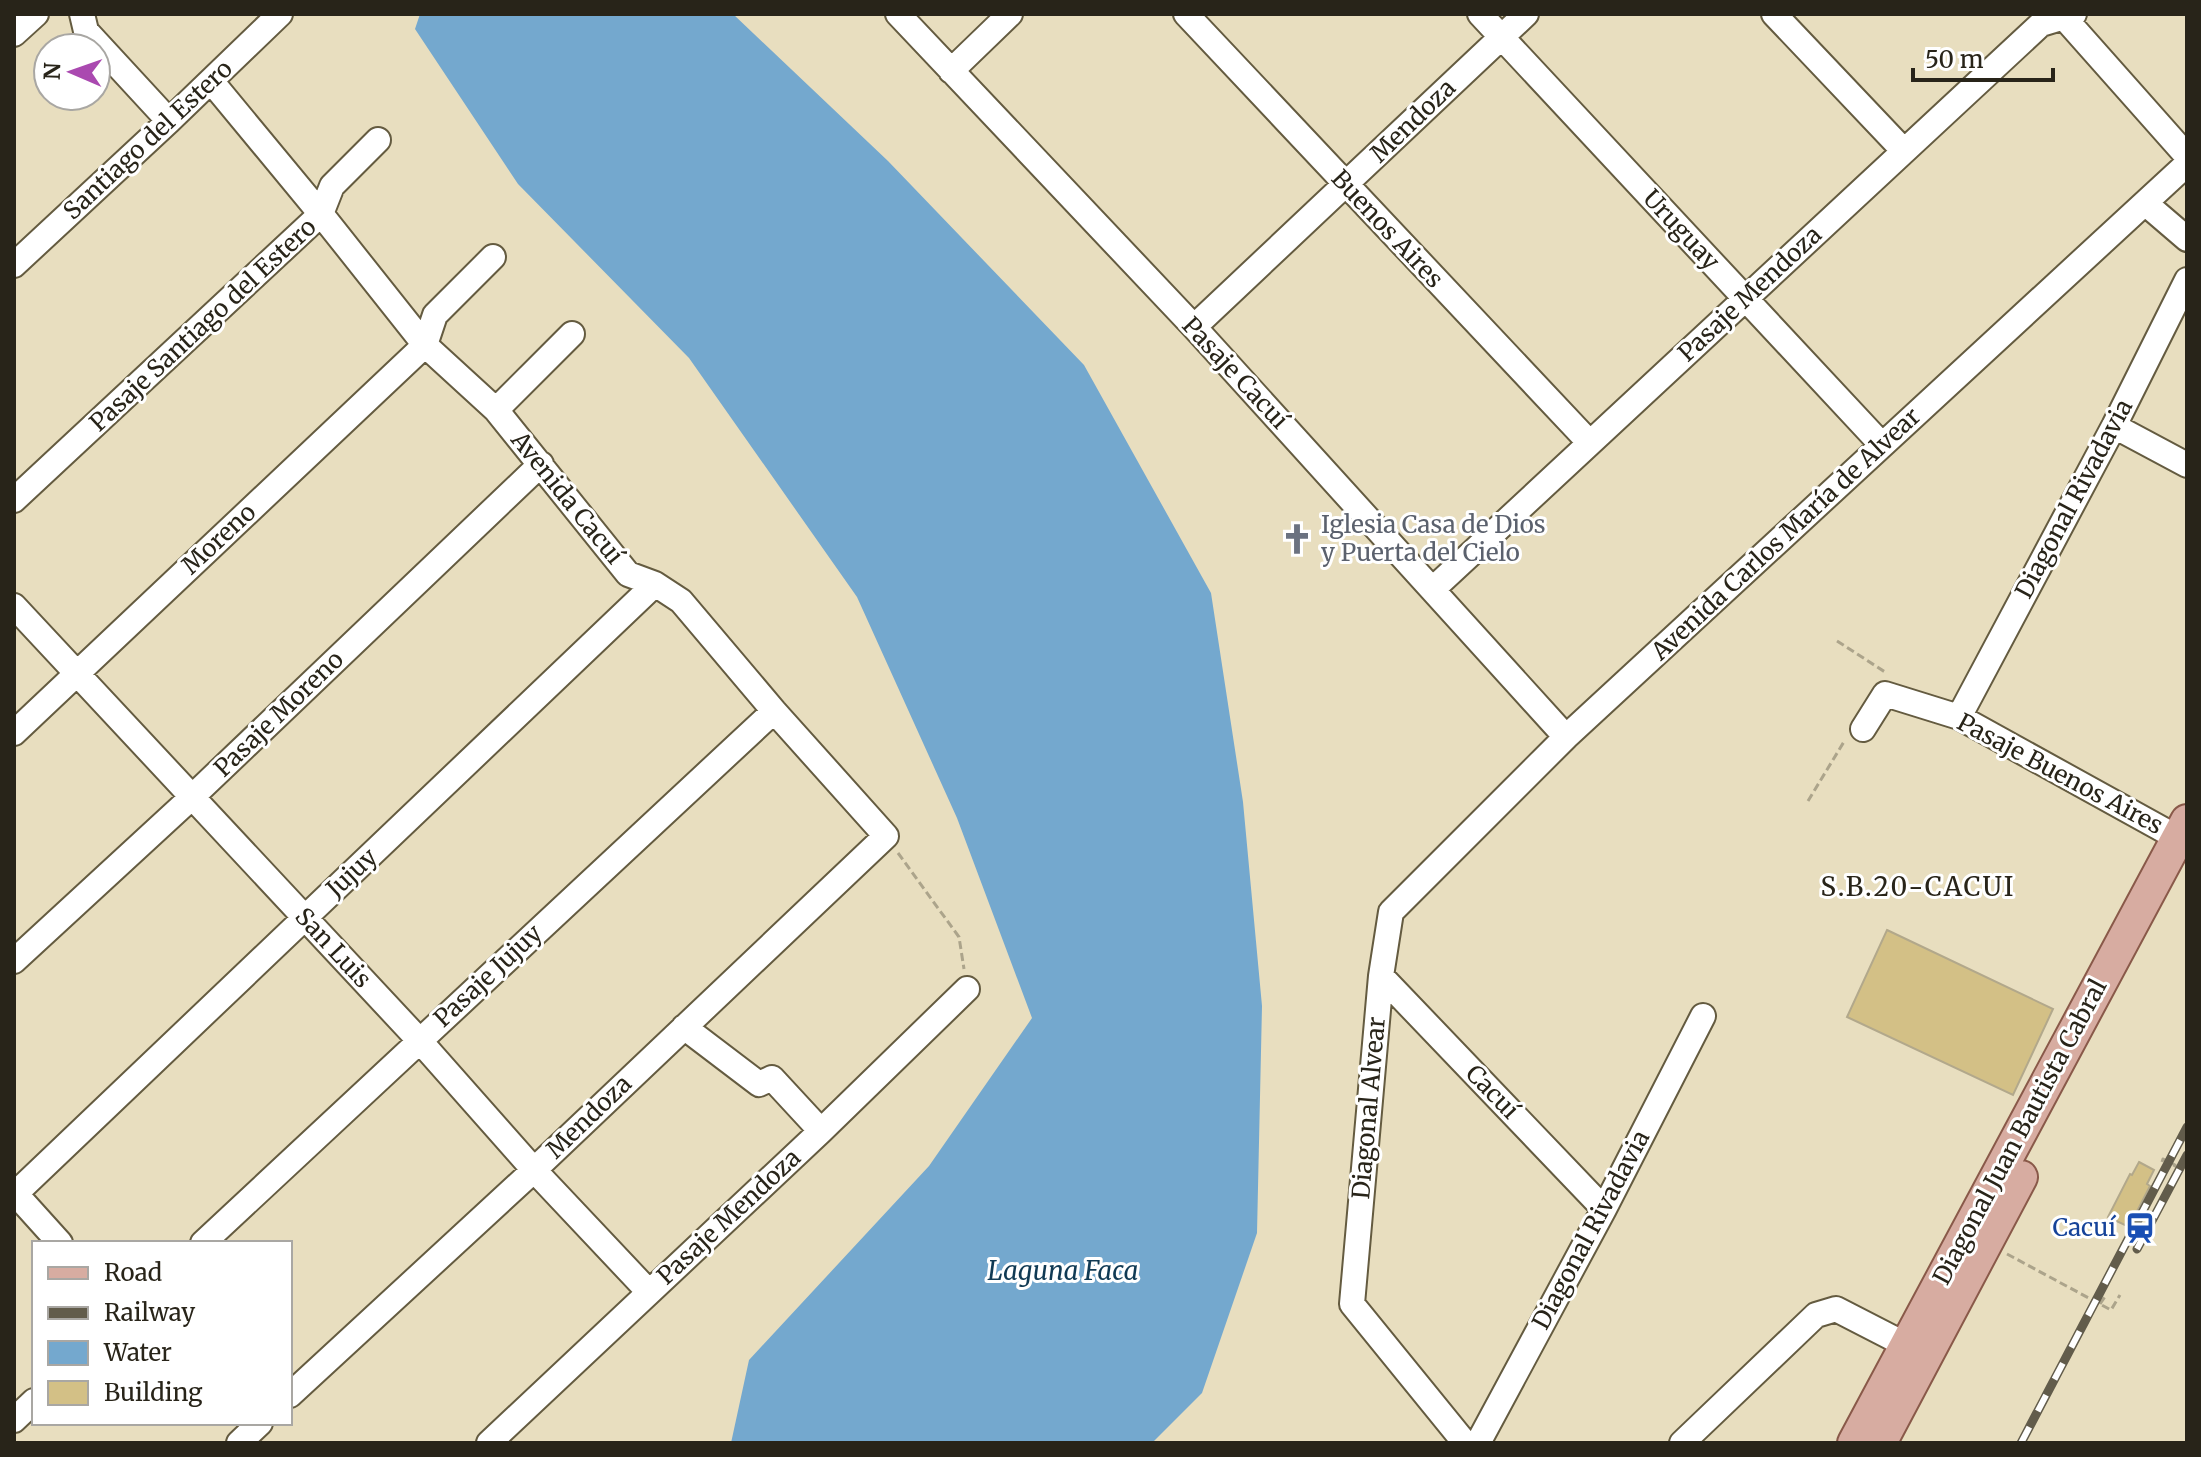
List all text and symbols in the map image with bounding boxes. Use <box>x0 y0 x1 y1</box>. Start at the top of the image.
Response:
north arrow <box>32 32 112 112</box>
scale bar <box>1913 32 2053 82</box>
text: 50 m <box>1925 44 1984 75</box>
street label: Santiago del Estero <box>57 53 239 226</box>
text: N <box>38 62 66 80</box>
street label: Mendoza <box>1363 72 1462 169</box>
street label: Buenos Aires <box>1325 163 1450 294</box>
street label: Uruguay <box>1636 183 1726 276</box>
street label: Pasaje Santiago del Estero <box>83 211 322 438</box>
street label: Pasaje Mendoza <box>1671 219 1828 368</box>
street label: Pasaje Cacuí <box>1176 310 1296 436</box>
street label: Diagonal Rivadavia <box>2008 394 2139 604</box>
street label: Avenida Carlos María de Alvear <box>1644 401 1927 667</box>
street label: Avenida Cacuí <box>504 424 631 571</box>
street label: Moreno <box>175 497 262 581</box>
place label: Iglesia Casa de Dios y Puerta del Cielo <box>1321 509 1546 568</box>
church icon: Iglesia Casa de Dios y Puerta del Cielo <box>1280 522 1314 556</box>
street label: Pasaje Moreno <box>207 644 350 783</box>
street label: Pasaje Buenos Aires <box>1952 706 2168 841</box>
street label: Jujuy <box>319 841 384 905</box>
district label: S.B.20-CACUI <box>1820 870 2016 903</box>
street label: San Luis <box>289 901 378 994</box>
street label: Pasaje Jujuy <box>427 918 548 1034</box>
street label: Diagonal Juan Bautista Cabral <box>1926 974 2113 1290</box>
street label: Diagonal Alvear <box>1345 1015 1392 1200</box>
street label: Cacuí <box>1459 1058 1526 1126</box>
street label: Mendoza <box>539 1068 638 1165</box>
street label: Diagonal Rivadavia <box>1525 1125 1656 1335</box>
street label: Pasaje Mendoza <box>650 1142 807 1291</box>
station icon: Cacuí <box>2123 1211 2157 1245</box>
place label: Cacuí <box>2052 1212 2117 1243</box>
legend <box>32 1241 292 1425</box>
water label: Laguna Faca <box>988 1254 1138 1287</box>
text: Road <box>104 1257 162 1288</box>
text: Railway <box>104 1297 195 1328</box>
text: Water <box>103 1337 172 1368</box>
text: Building <box>104 1377 203 1408</box>

